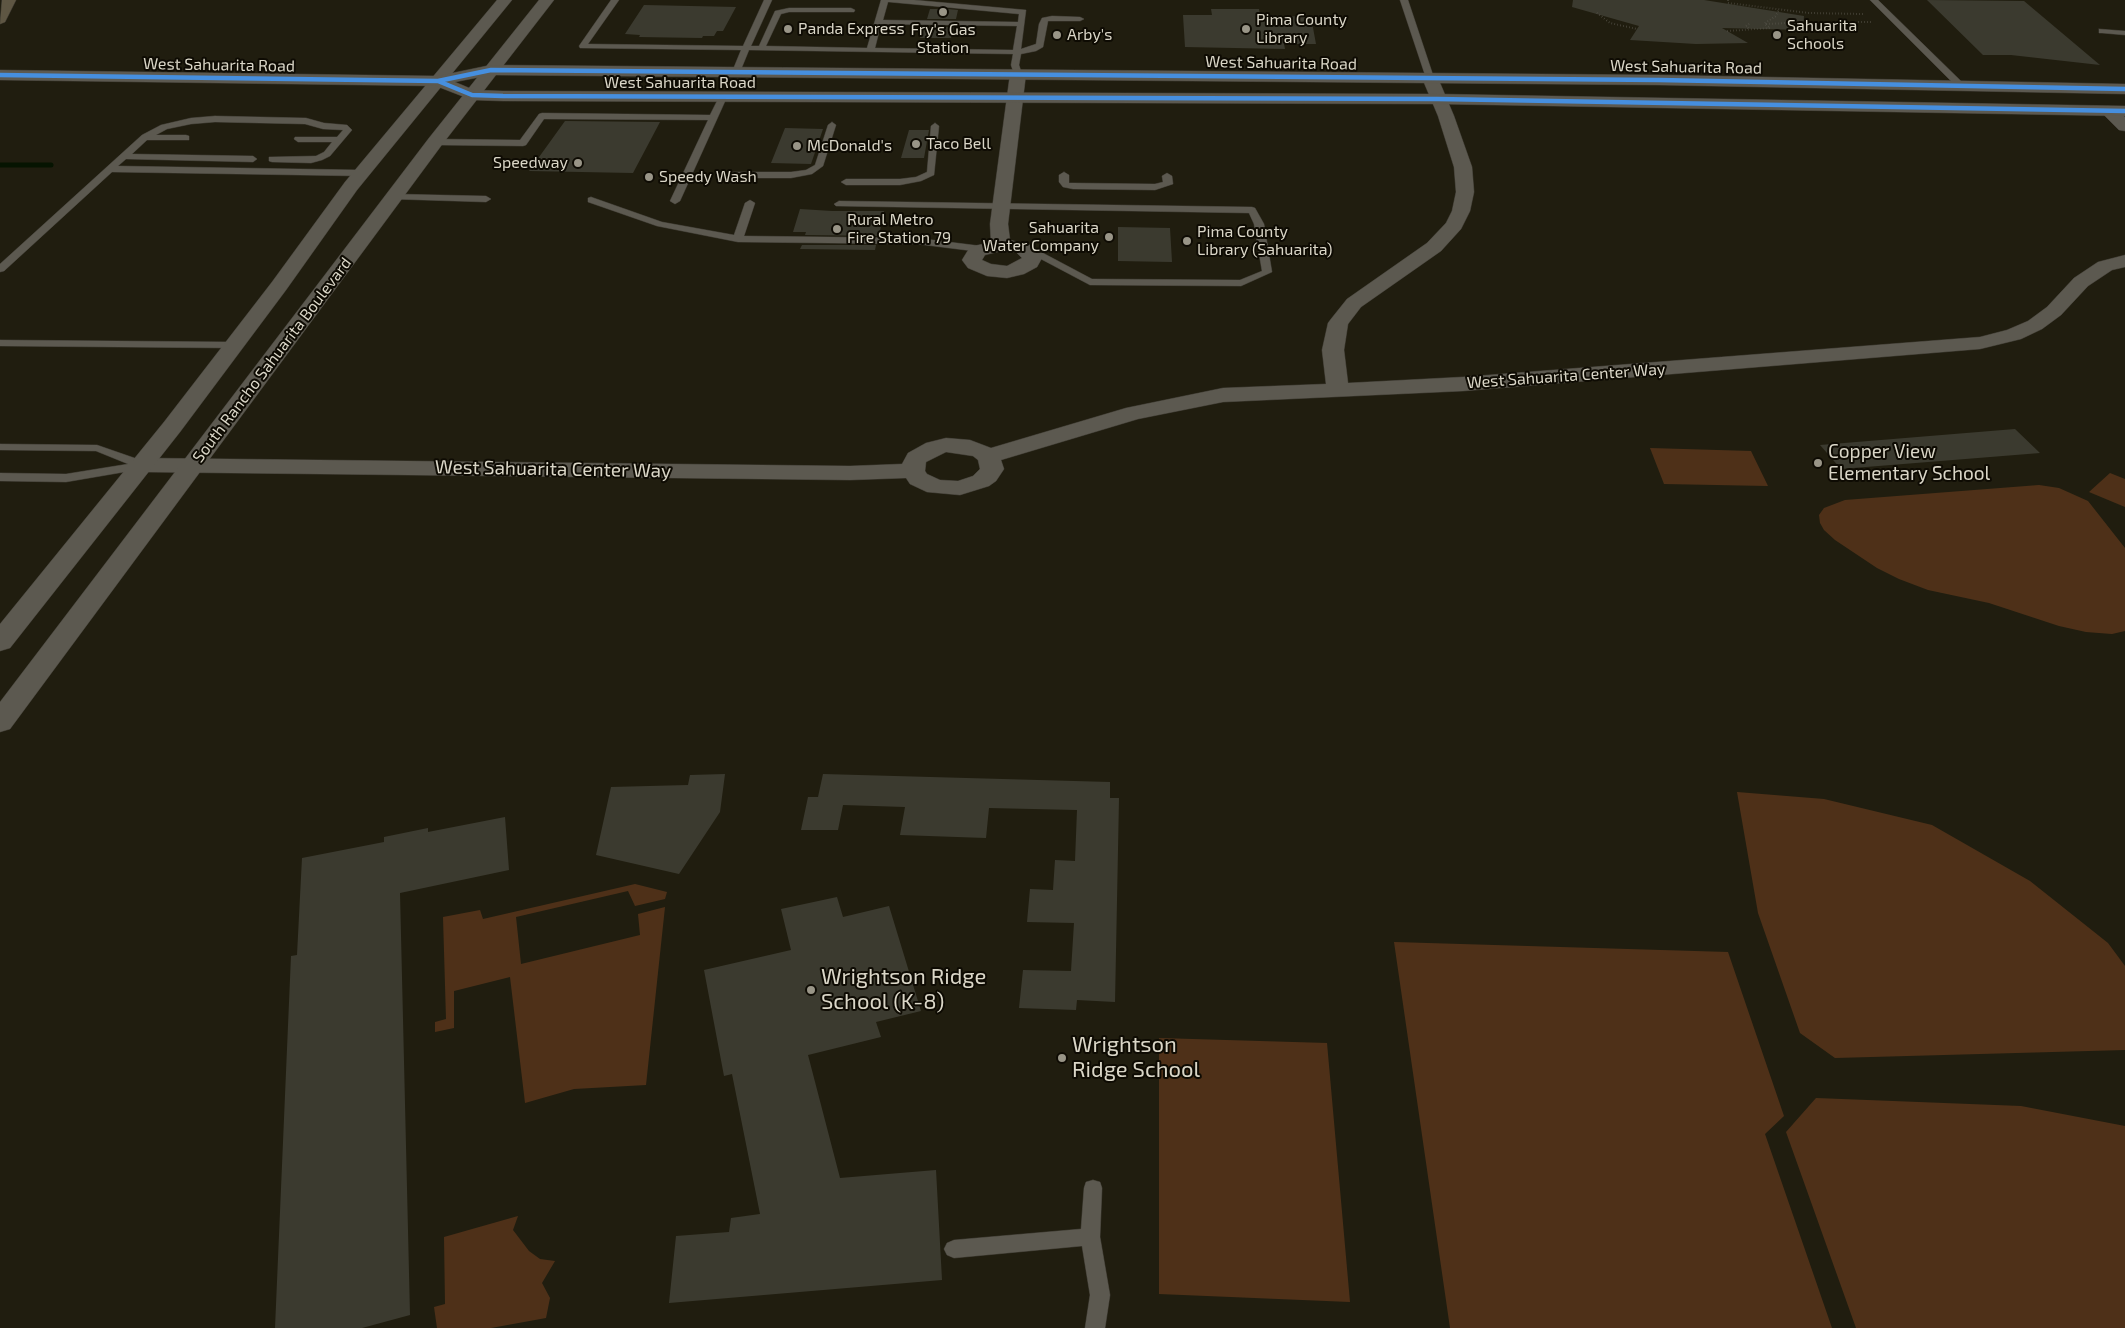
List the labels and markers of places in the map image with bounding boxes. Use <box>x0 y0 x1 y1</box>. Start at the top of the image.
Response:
marker: Fry's Gas Station <box>937 6 949 18</box>
place label: Pima County Library <box>1256 10 1347 48</box>
place label: Sahuarita Schools <box>1787 16 1857 54</box>
place label: Panda Express <box>798 19 905 39</box>
place label: Fry's Gas Station <box>910 20 976 58</box>
marker: Panda Express <box>782 23 794 35</box>
marker: Pima County Library <box>1240 23 1252 35</box>
place label: Arby's <box>1067 25 1112 45</box>
marker: Arby's <box>1051 29 1063 41</box>
marker: Sahuarita Schools <box>1771 29 1783 41</box>
place label: Taco Bell <box>926 134 991 154</box>
place label: McDonald's <box>807 136 892 156</box>
marker: Taco Bell <box>910 138 922 150</box>
marker: McDonald's <box>791 140 803 152</box>
place label: Speedway <box>493 153 568 173</box>
marker: Speedway <box>572 157 584 169</box>
place label: Speedy Wash <box>659 167 757 187</box>
marker: Speedy Wash <box>643 171 655 183</box>
place label: Rural Metro Fire Station 79 <box>847 210 951 248</box>
place label: Sahuarita Water Company <box>983 218 1099 256</box>
place label: Pima County Library (Sahuarita) <box>1197 222 1332 260</box>
marker: Rural Metro Fire Station 79 <box>831 223 843 235</box>
marker: Sahuarita Water Company <box>1103 231 1115 243</box>
marker: Pima County Library (Sahuarita) <box>1181 235 1193 247</box>
place label: Copper View Elementary School <box>1828 441 1990 485</box>
marker: Copper View Elementary School <box>1812 457 1824 469</box>
place label: Wrightson Ridge School (K-8) <box>821 964 986 1016</box>
marker: Wrightson Ridge School (K-8) <box>805 984 817 996</box>
place label: Wrightson Ridge School <box>1072 1032 1200 1084</box>
marker: Wrightson Ridge School <box>1056 1052 1068 1064</box>

